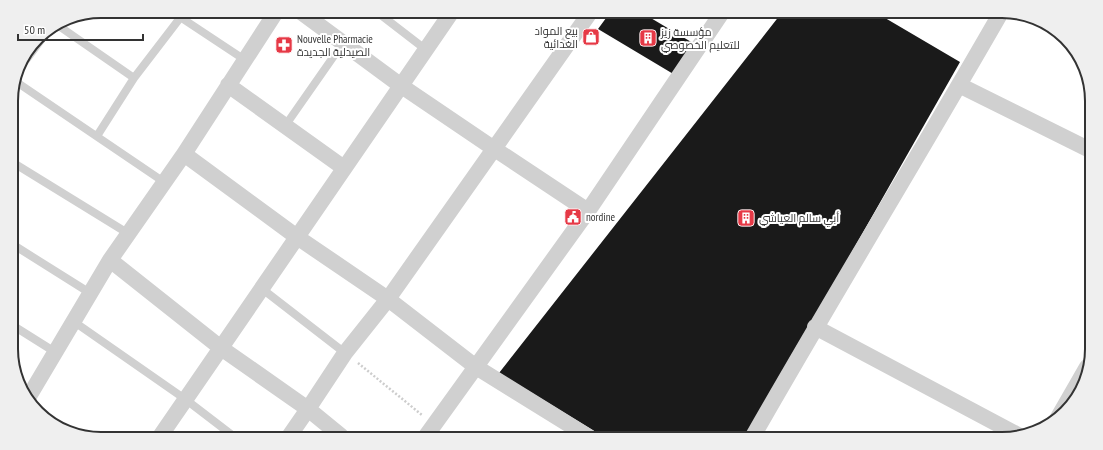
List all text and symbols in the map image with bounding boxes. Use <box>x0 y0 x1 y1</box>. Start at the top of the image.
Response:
scale bar <box>18 16 143 42</box>
text: 50 m <box>24 22 45 37</box>
place label: بيع المواد الغدائية <box>535 24 578 51</box>
place label: مؤسسة زيز للتعليم الخصوصي <box>660 25 740 53</box>
shop icon: بيع المواد الغدائية <box>581 27 601 47</box>
building icon: مؤسسة زيز للتعليم الخصوصي <box>638 28 658 48</box>
place label: Nouvelle Pharmacie الصيدلية الجديدة <box>297 32 373 59</box>
pharmacy icon: Nouvelle Pharmacie الصيدلية الجديدة <box>274 35 294 55</box>
public building icon: nordine <box>563 207 583 227</box>
building icon: أبي سالم العياشي <box>736 208 756 228</box>
place label: nordine <box>586 210 616 224</box>
place label: أبي سالم العياشي <box>759 211 839 227</box>

